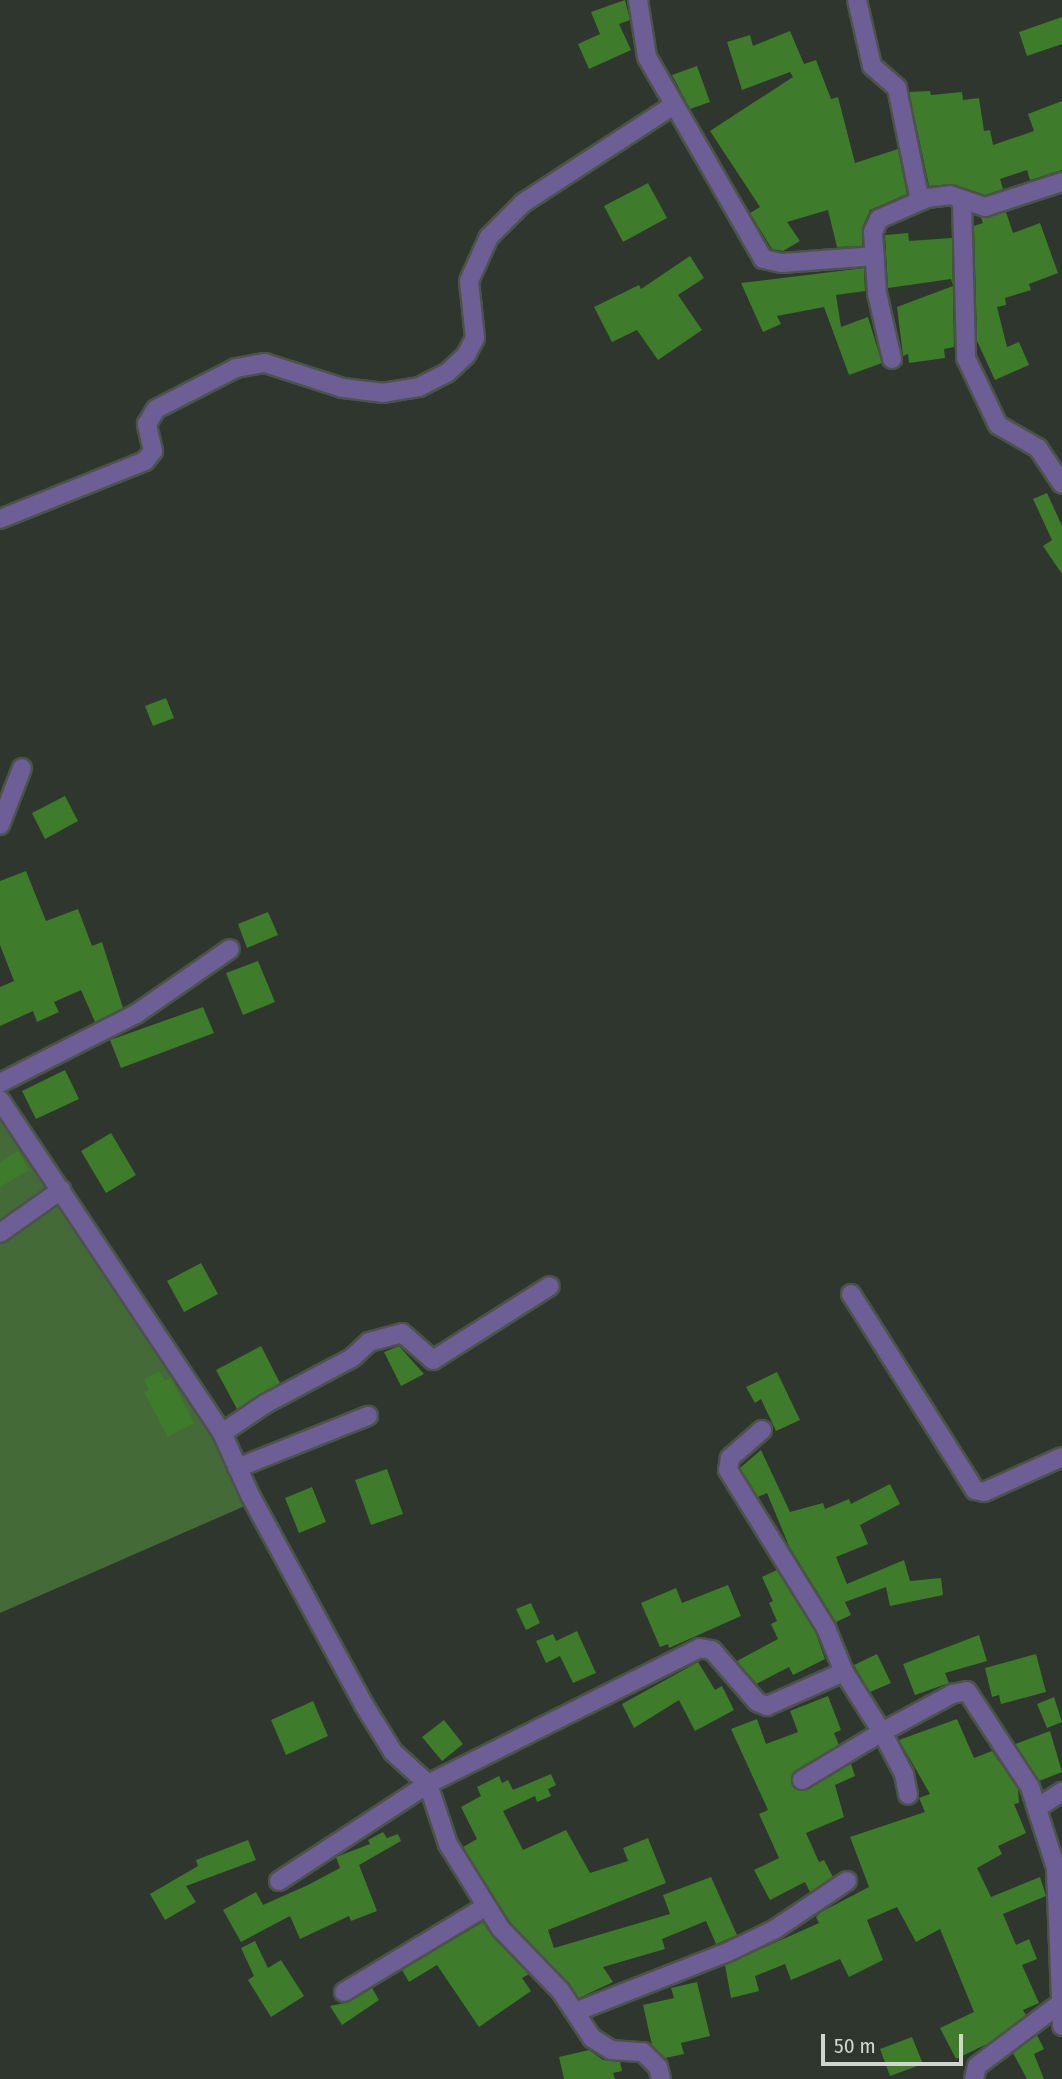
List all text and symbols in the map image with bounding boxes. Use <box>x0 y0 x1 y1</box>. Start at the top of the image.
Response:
scale bar <box>824 2020 966 2064</box>
text: 50 m <box>834 2033 876 2059</box>

